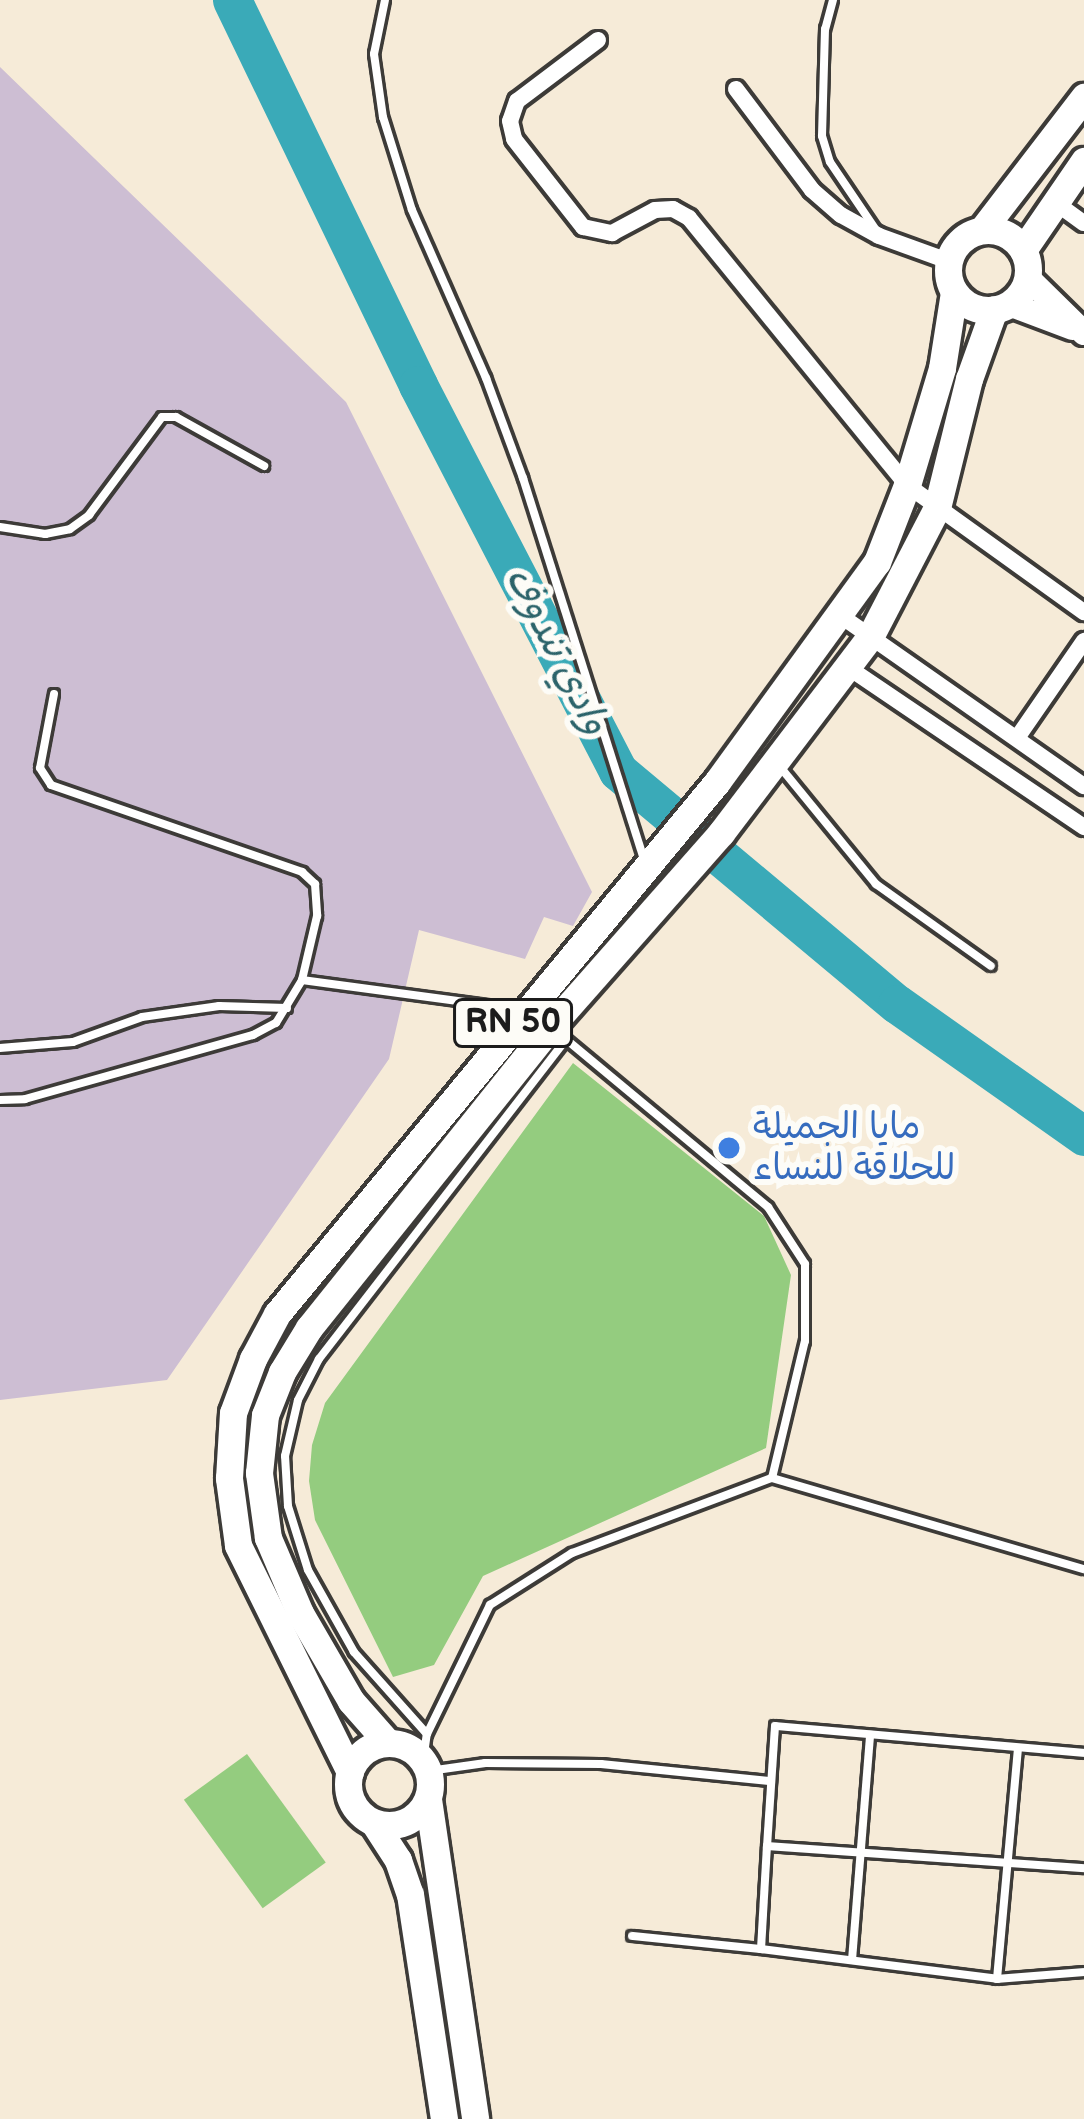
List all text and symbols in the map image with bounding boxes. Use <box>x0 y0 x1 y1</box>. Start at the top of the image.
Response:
water label: وادي تندوف <box>494 559 618 743</box>
road number: RN 50 <box>453 996 573 1050</box>
place label: مايا الجميلة للحلاقة للنساء <box>753 1105 955 1190</box>
marker: مايا الجميلة للحلاقة للنساء <box>716 1135 742 1161</box>

